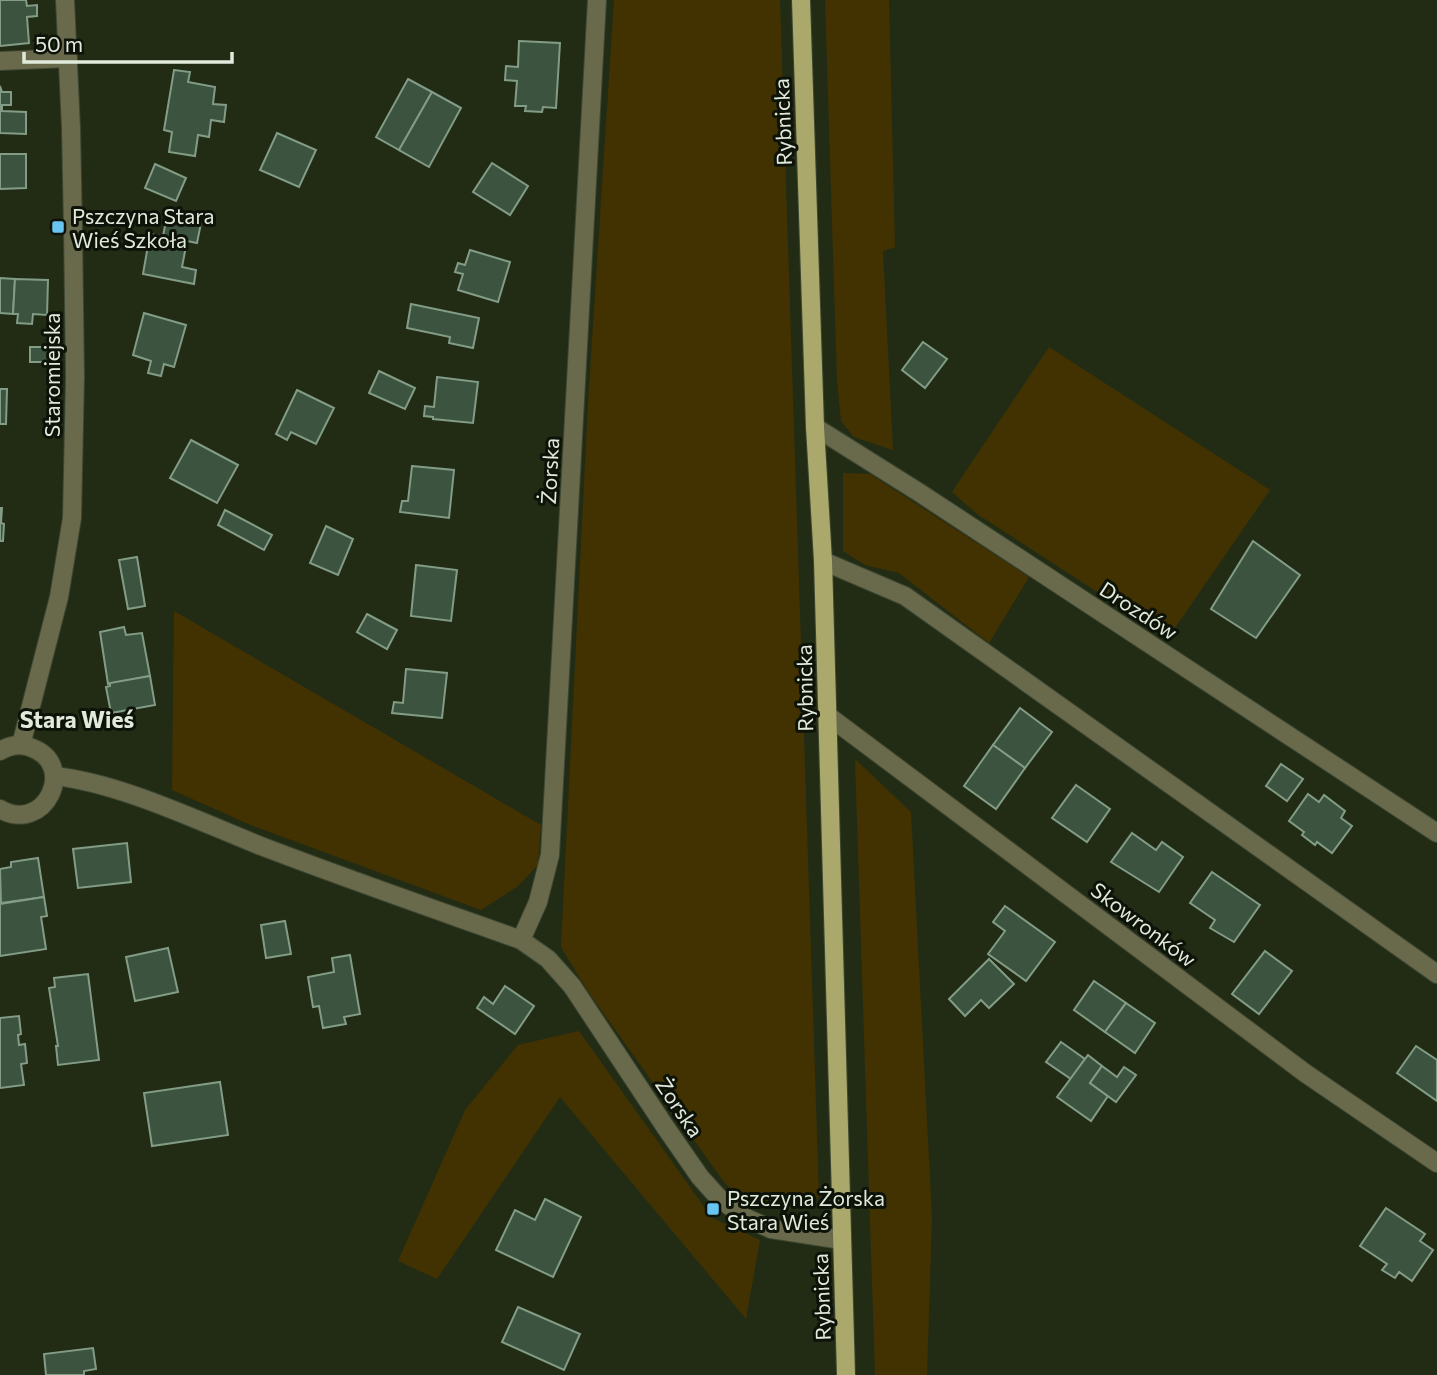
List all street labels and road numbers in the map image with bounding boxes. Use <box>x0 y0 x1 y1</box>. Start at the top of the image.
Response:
street label: Rybnicka <box>768 78 796 166</box>
street label: Staromiejska <box>39 313 64 437</box>
street label: Żorska <box>535 437 563 505</box>
street label: Drozdów <box>1095 576 1183 644</box>
street label: Rybnicka <box>791 644 817 732</box>
street label: Skowronków <box>1087 876 1201 972</box>
street label: Żorska <box>651 1072 709 1142</box>
street label: Rybnicka <box>807 1253 835 1341</box>

